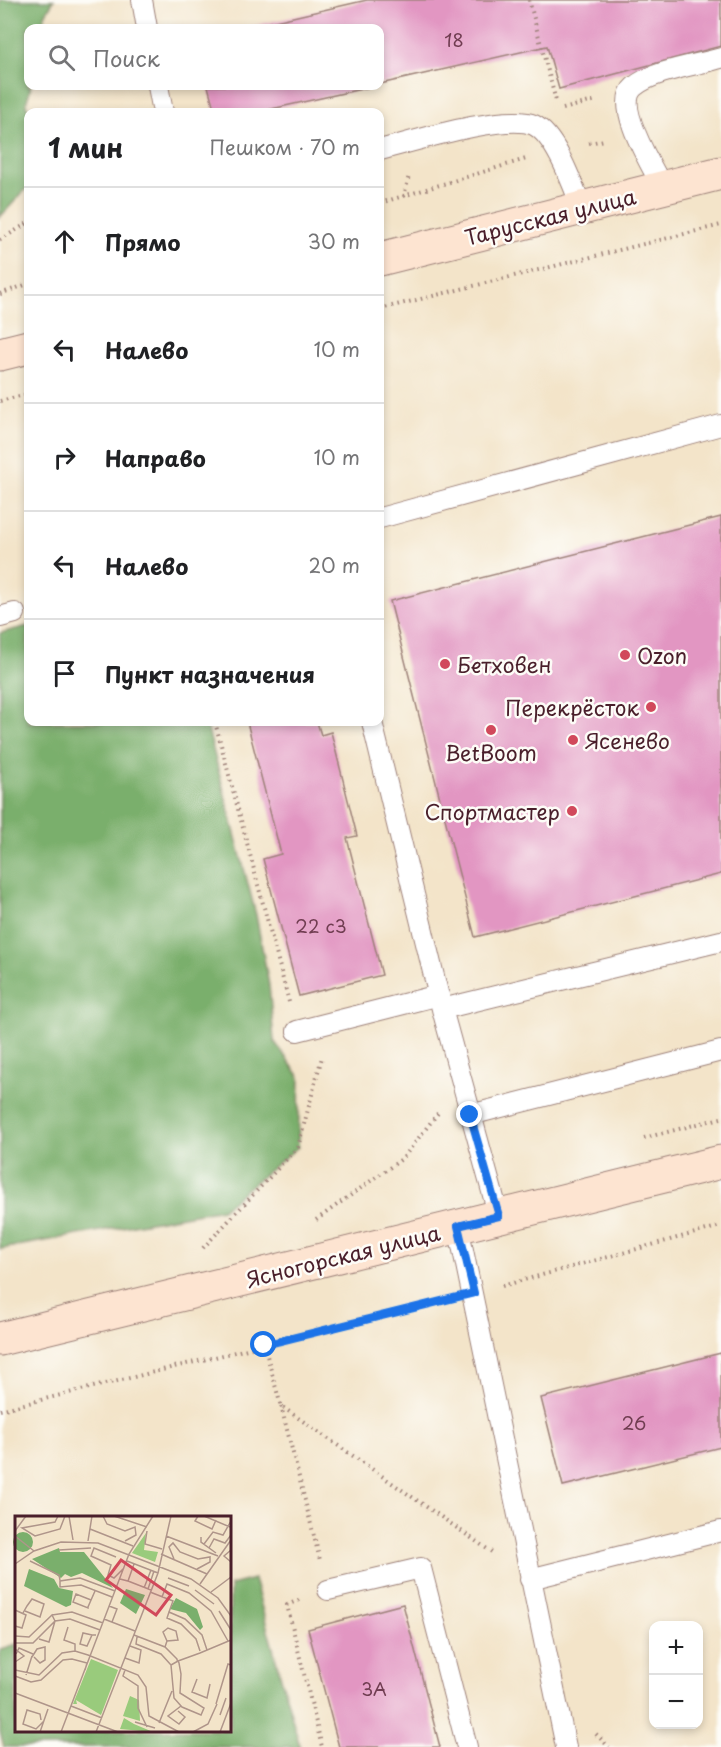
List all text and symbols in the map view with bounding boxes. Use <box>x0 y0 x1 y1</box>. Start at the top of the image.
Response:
search box <box>24 24 384 90</box>
house number: 18 <box>444 26 464 53</box>
icon: search <box>45 41 78 74</box>
text: Поиск <box>93 41 160 74</box>
text: 1 мин <box>48 128 123 167</box>
text: Пешком · 70 m <box>210 132 360 162</box>
street label: Тарусская улица <box>461 179 640 253</box>
icon: ahead <box>48 225 81 258</box>
text: Прямо <box>105 225 180 258</box>
text: 30 m <box>307 226 360 256</box>
icon: left <box>48 333 81 366</box>
text: Налево <box>105 333 188 366</box>
text: 10 m <box>313 334 360 364</box>
icon: right <box>48 441 81 474</box>
text: Направо <box>105 441 206 474</box>
text: 10 m <box>313 442 360 472</box>
icon: left <box>48 549 81 582</box>
text: Налево <box>105 549 188 582</box>
text: 20 m <box>308 550 360 580</box>
place label: Ozon <box>637 639 687 671</box>
place label: Бетховен <box>457 648 552 680</box>
marker: Ozon <box>618 648 632 662</box>
icon: arrive <box>48 657 81 690</box>
text: Пункт назначения <box>105 657 315 690</box>
marker: Бетховен <box>438 657 452 671</box>
place label: Перекрёсток <box>505 691 640 723</box>
marker: Перекрёсток <box>644 700 658 714</box>
marker: BetBoom <box>484 723 498 737</box>
place label: Ясенево <box>585 724 670 756</box>
marker: Ясенево <box>566 733 580 747</box>
place label: BetBoom <box>445 736 537 768</box>
place label: Спортмастер <box>424 795 560 827</box>
marker: Спортмастер <box>565 804 579 818</box>
house number: 22 с3 <box>295 912 347 939</box>
route end <box>456 1101 482 1127</box>
street label: Ясногорская улица <box>243 1215 444 1295</box>
route start <box>250 1331 276 1357</box>
house number: 26 <box>622 1409 646 1436</box>
inset map <box>15 1516 231 1732</box>
map controls <box>649 1621 703 1729</box>
button: + <box>649 1621 703 1675</box>
house number: 3А <box>361 1675 387 1702</box>
button: − <box>649 1675 703 1729</box>

